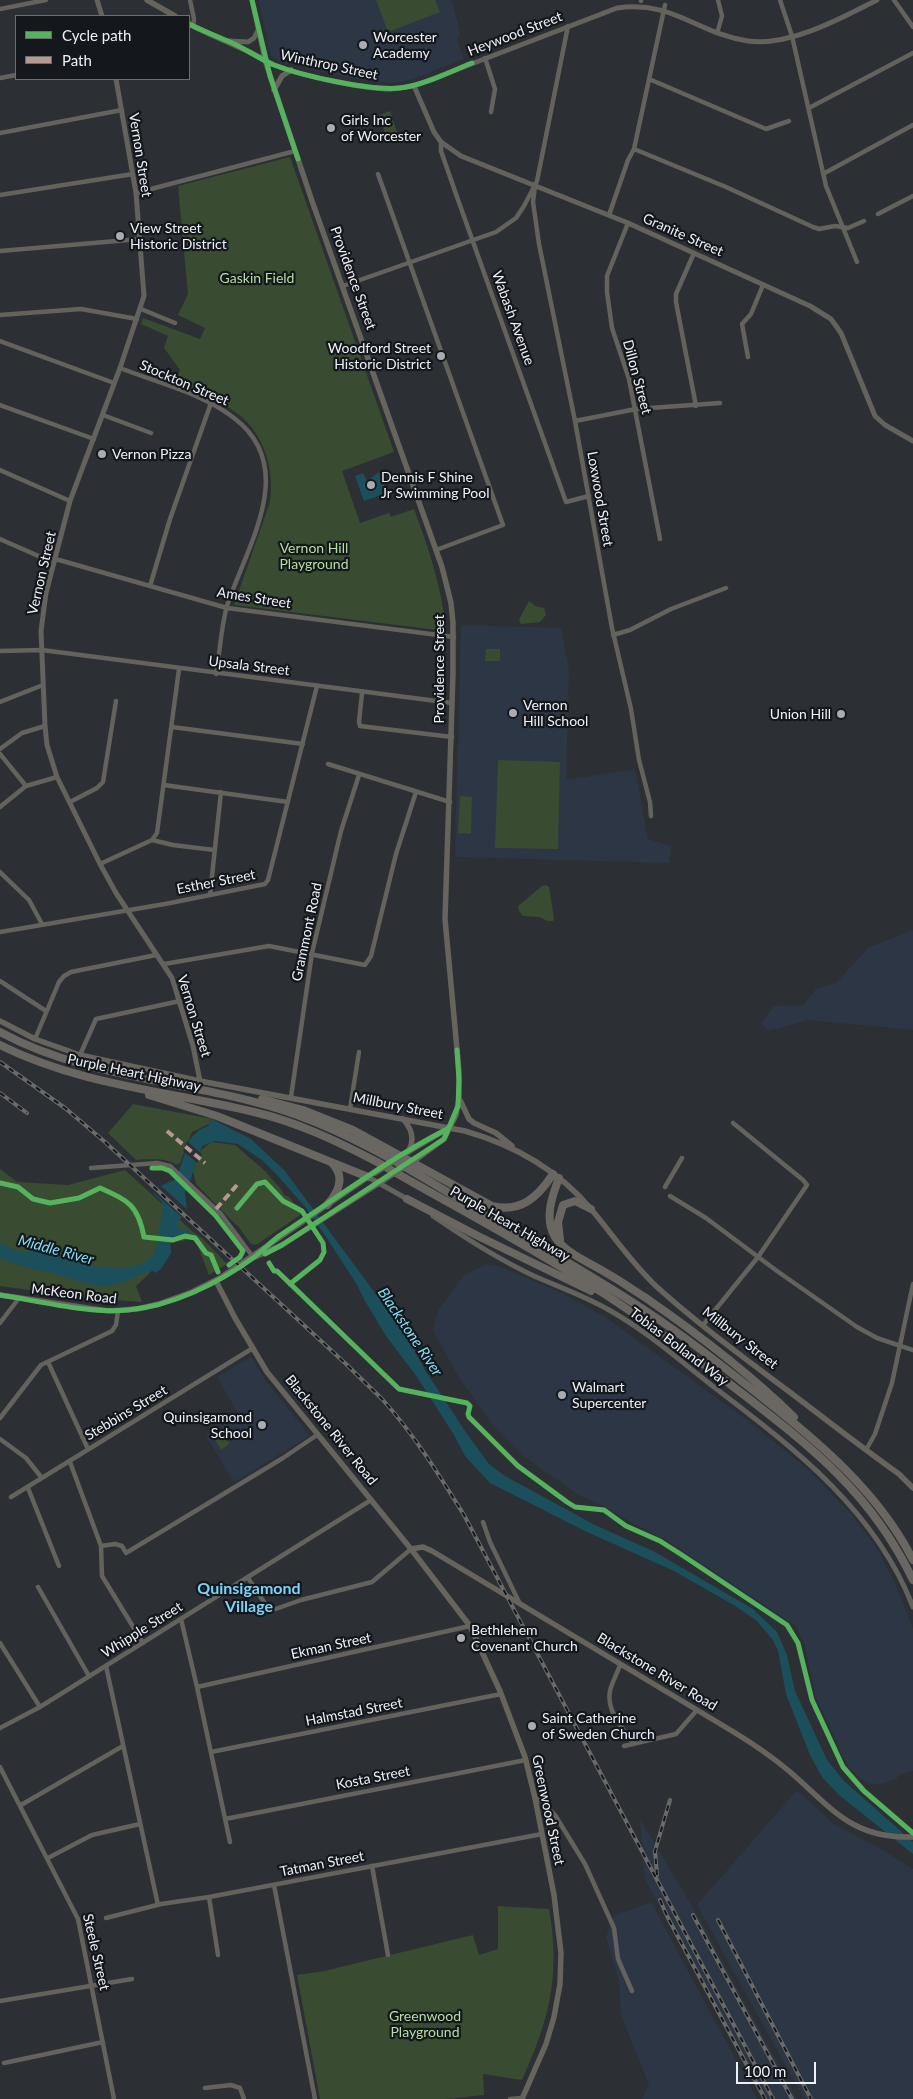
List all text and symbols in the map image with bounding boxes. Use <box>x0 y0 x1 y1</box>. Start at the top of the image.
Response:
street label: Heywood Street <box>465 8 565 60</box>
legend <box>15 15 190 80</box>
text: Cycle path <box>62 26 131 44</box>
place label: Worcester Academy <box>373 29 437 62</box>
marker: Worcester Academy <box>357 39 369 51</box>
street label: Winthrop Street <box>279 46 379 84</box>
text: Path <box>62 51 92 69</box>
street label: Vernon Street <box>125 112 155 198</box>
place label: Girls Inc of Worcester <box>341 112 421 144</box>
marker: Girls Inc of Worcester <box>325 122 337 134</box>
street label: Granite Street <box>640 210 726 260</box>
place label: View Street Historic District <box>130 220 227 252</box>
street label: Providence Street <box>326 224 380 332</box>
marker: View Street Historic District <box>114 230 126 242</box>
street label: Wabash Avenue <box>488 268 538 368</box>
park label: Gaskin Field <box>220 270 294 286</box>
street label: Dillon Street <box>619 338 655 416</box>
place label: Woodford Street Historic District <box>328 340 431 372</box>
marker: Woodford Street Historic District <box>435 350 447 362</box>
street label: Stockton Street <box>137 357 231 409</box>
place label: Vernon Pizza <box>112 446 191 462</box>
marker: Vernon Pizza <box>96 448 108 460</box>
street label: Loxwood Street <box>583 450 617 548</box>
place label: Dennis F Shine Jr Swimming Pool <box>381 469 489 502</box>
marker: Dennis F Shine Jr Swimming Pool <box>365 479 377 491</box>
street label: Vernon Street <box>24 530 60 616</box>
park label: Vernon Hill Playground <box>279 540 349 572</box>
street label: Ames Street <box>216 584 292 612</box>
street label: Providence Street <box>431 615 447 723</box>
street label: Upsala Street <box>207 653 291 679</box>
place label: Vernon Hill School <box>523 697 588 730</box>
place label: Union Hill <box>770 706 831 722</box>
marker: Vernon Hill School <box>507 707 519 719</box>
marker: Union Hill <box>835 708 847 720</box>
street label: Esther Street <box>175 866 257 898</box>
street label: Grammont Road <box>288 881 326 983</box>
street label: Vernon Street <box>174 973 214 1059</box>
street label: Purple Heart Highway <box>66 1051 202 1095</box>
street label: Millbury Street <box>352 1089 444 1123</box>
street label: Purple Heart Highway <box>447 1183 573 1265</box>
water label: Middle River <box>16 1231 96 1269</box>
street label: McKeon Road <box>30 1280 118 1308</box>
water label: Blackstone River <box>374 1284 446 1380</box>
street label: Millbury Street <box>699 1303 781 1373</box>
street label: Tobias Bolland Way <box>626 1304 732 1390</box>
street label: Blackstone River Road <box>281 1372 381 1488</box>
place label: Walmart Supercenter <box>572 1379 646 1411</box>
street label: Stebbins Street <box>82 1382 170 1444</box>
marker: Walmart Supercenter <box>556 1389 568 1401</box>
place label: Quinsigamond School <box>163 1409 252 1441</box>
marker: Quinsigamond School <box>256 1419 268 1431</box>
district label: Quinsigamond Village <box>197 1579 301 1617</box>
street label: Whipple Street <box>98 1598 186 1662</box>
place label: Bethlehem Covenant Church <box>471 1622 578 1654</box>
street label: Ekman Street <box>289 1629 373 1663</box>
street label: Blackstone River Road <box>594 1630 720 1714</box>
marker: Bethlehem Covenant Church <box>455 1632 467 1644</box>
street label: Halmstad Street <box>304 1694 404 1730</box>
place label: Saint Catherine of Sweden Church <box>542 1710 655 1742</box>
marker: Saint Catherine of Sweden Church <box>526 1720 538 1732</box>
street label: Greenwood Street <box>528 1753 568 1867</box>
street label: Kosta Street <box>335 1763 411 1793</box>
street label: Tatman Street <box>279 1848 365 1880</box>
street label: Steele Street <box>79 1912 113 1992</box>
park label: Greenwood Playground <box>389 2008 461 2040</box>
scale bar <box>738 2052 818 2084</box>
text: 100 m <box>744 2062 786 2080</box>

